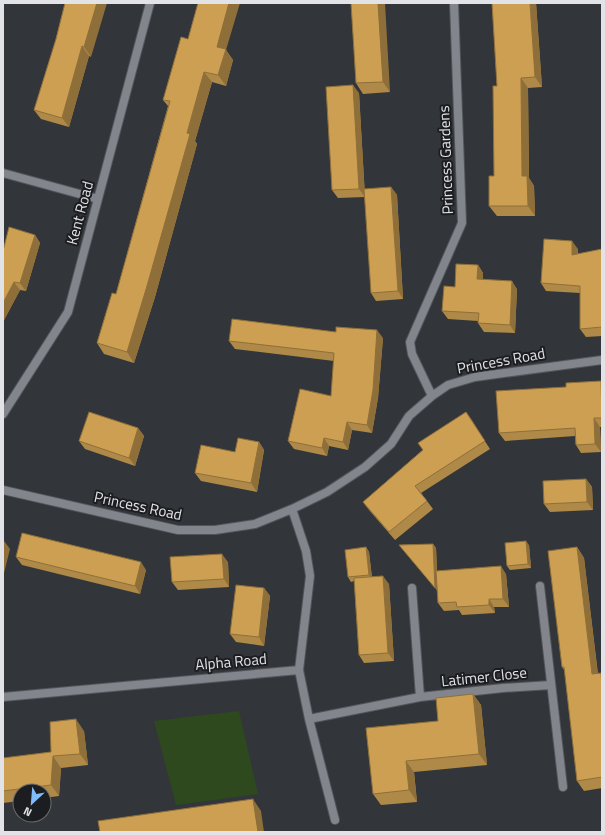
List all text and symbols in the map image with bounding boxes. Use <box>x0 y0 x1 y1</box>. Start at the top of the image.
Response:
street label: Princess Gardens <box>432 105 459 215</box>
street label: Kent Road <box>60 179 99 247</box>
street label: Princess Road <box>455 341 547 380</box>
street label: Princess Road <box>92 485 184 526</box>
street label: Alpha Road <box>194 647 268 676</box>
street label: Latimer Close <box>440 661 528 692</box>
north arrow <box>12 783 52 823</box>
text: N <box>21 803 35 821</box>

